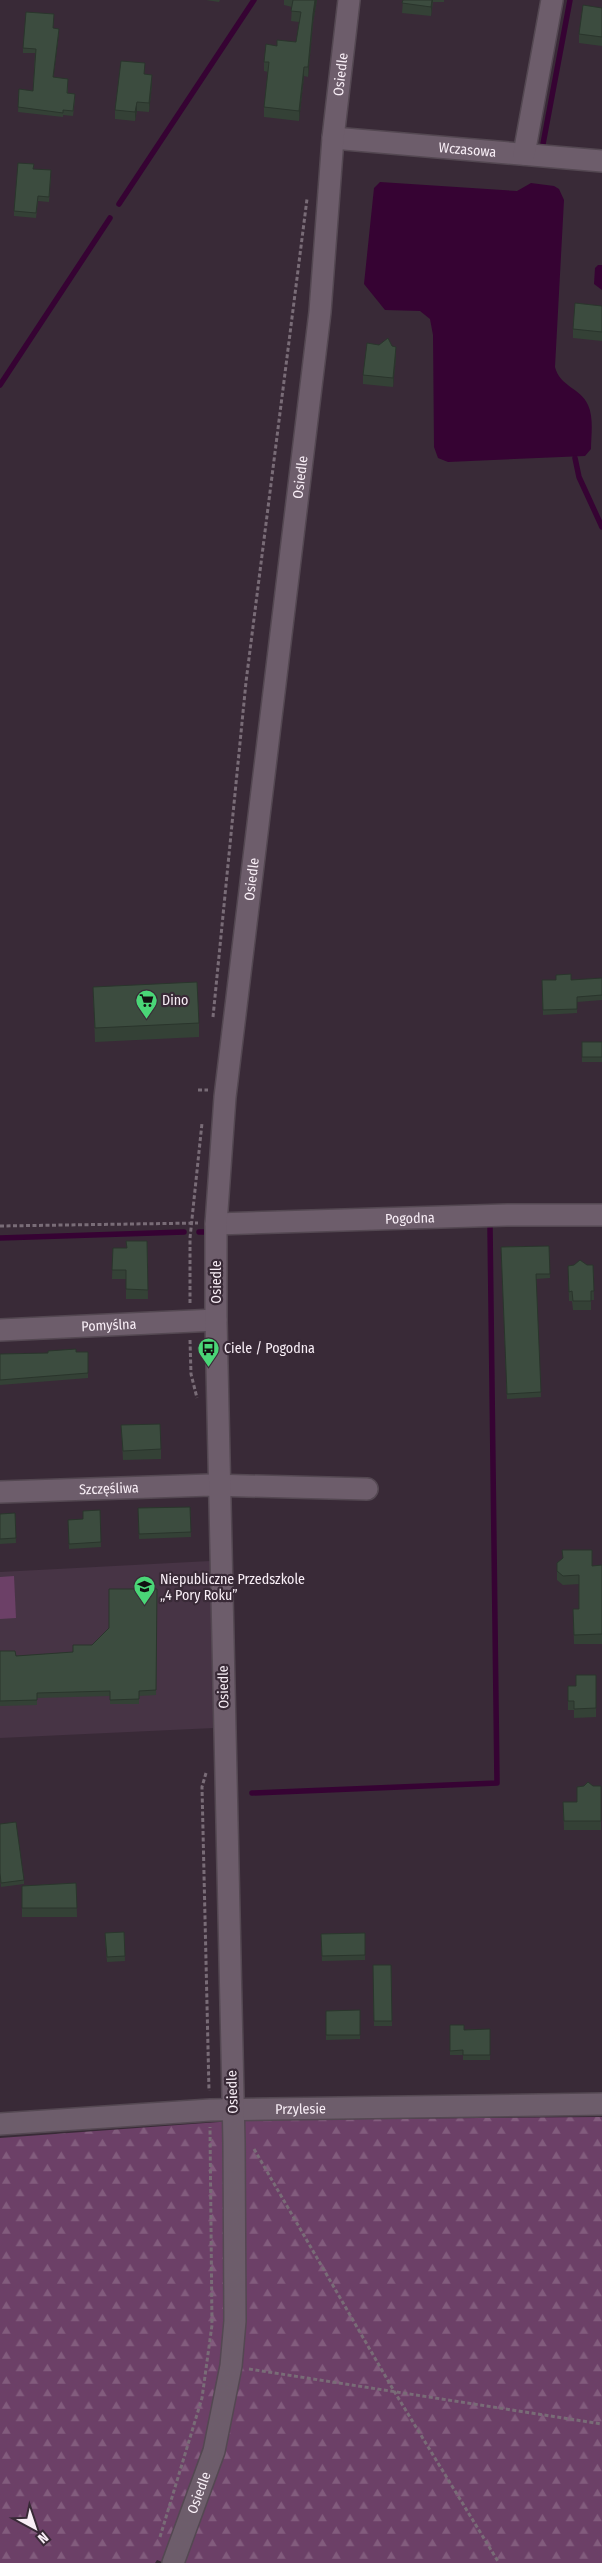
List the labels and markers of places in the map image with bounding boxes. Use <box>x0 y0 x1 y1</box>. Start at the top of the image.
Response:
supermarket icon: Dino <box>134 988 158 1019</box>
place label: Dino <box>162 992 188 1009</box>
bus stop icon: Ciele / Pogodna <box>196 1336 220 1367</box>
place label: Ciele / Pogodna <box>224 1340 315 1357</box>
place label: Niepubliczne Przedszkole „4 Pory Roku” <box>160 1571 305 1604</box>
school or university icon: Niepubliczne Przedszkole „4 Pory Roku” <box>132 1575 156 1606</box>

